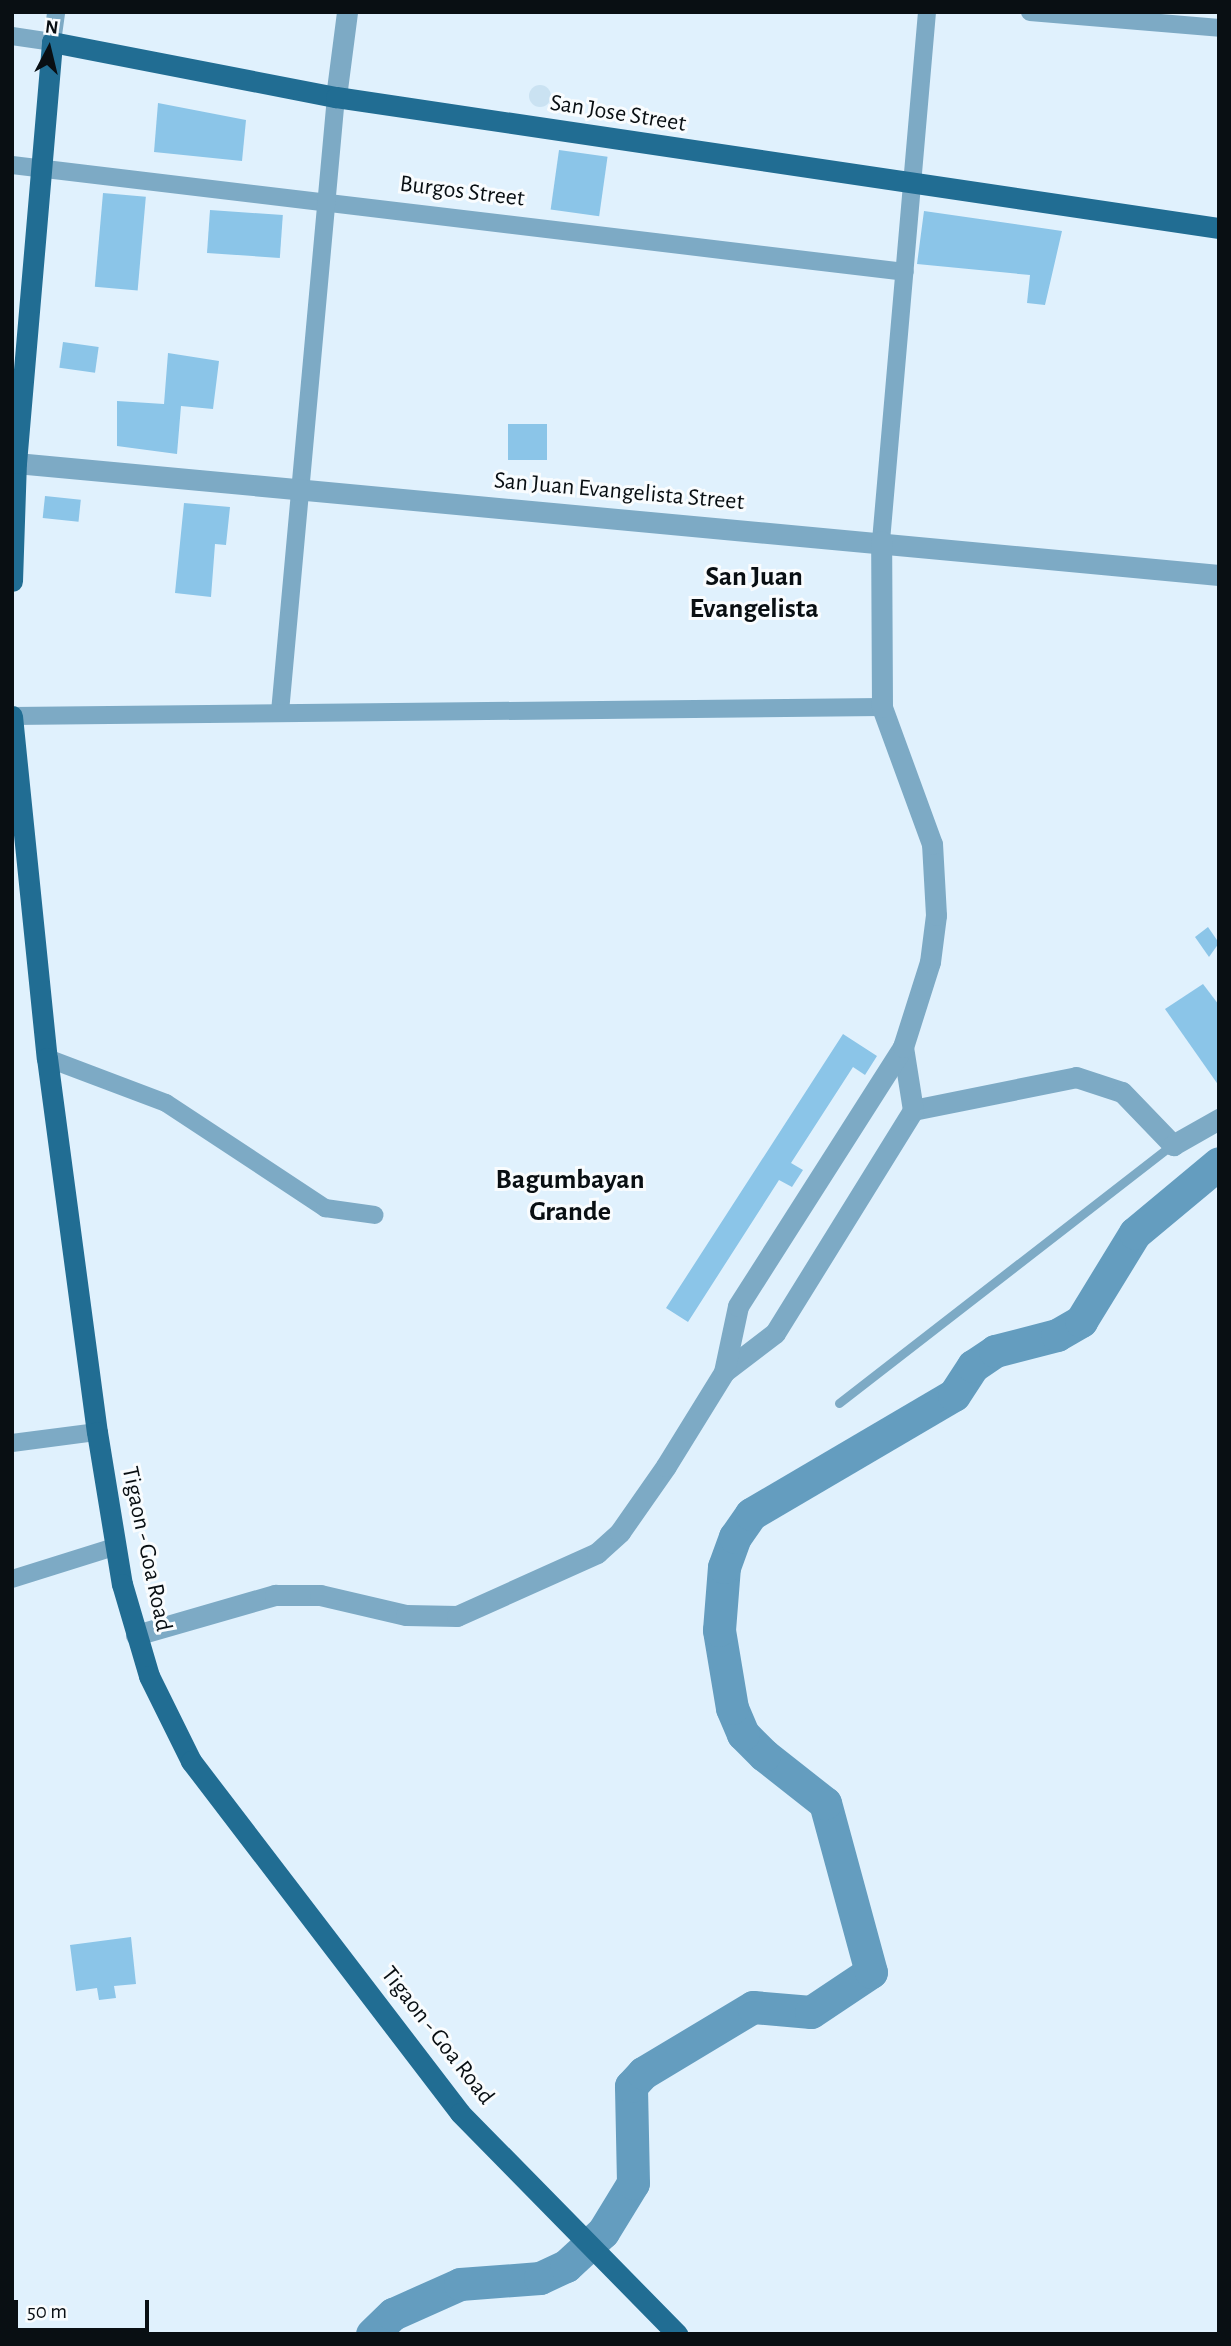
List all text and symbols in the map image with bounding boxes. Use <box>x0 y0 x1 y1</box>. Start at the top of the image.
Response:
north arrow <box>14 14 84 84</box>
text: N <box>44 17 59 38</box>
street label: San Jose Street <box>548 89 688 139</box>
street label: Burgos Street <box>398 170 526 214</box>
street label: San Juan Evangelista Street <box>493 467 745 517</box>
district label: San Juan Evangelista <box>689 560 819 626</box>
district label: Bagumbayan Grande <box>496 1163 644 1229</box>
street label: Tigaon - Goa Road <box>114 1464 178 1634</box>
street label: Tigaon - Goa Road <box>374 1961 500 2111</box>
scale bar <box>18 2286 152 2330</box>
text: 50 m <box>27 2301 67 2322</box>

